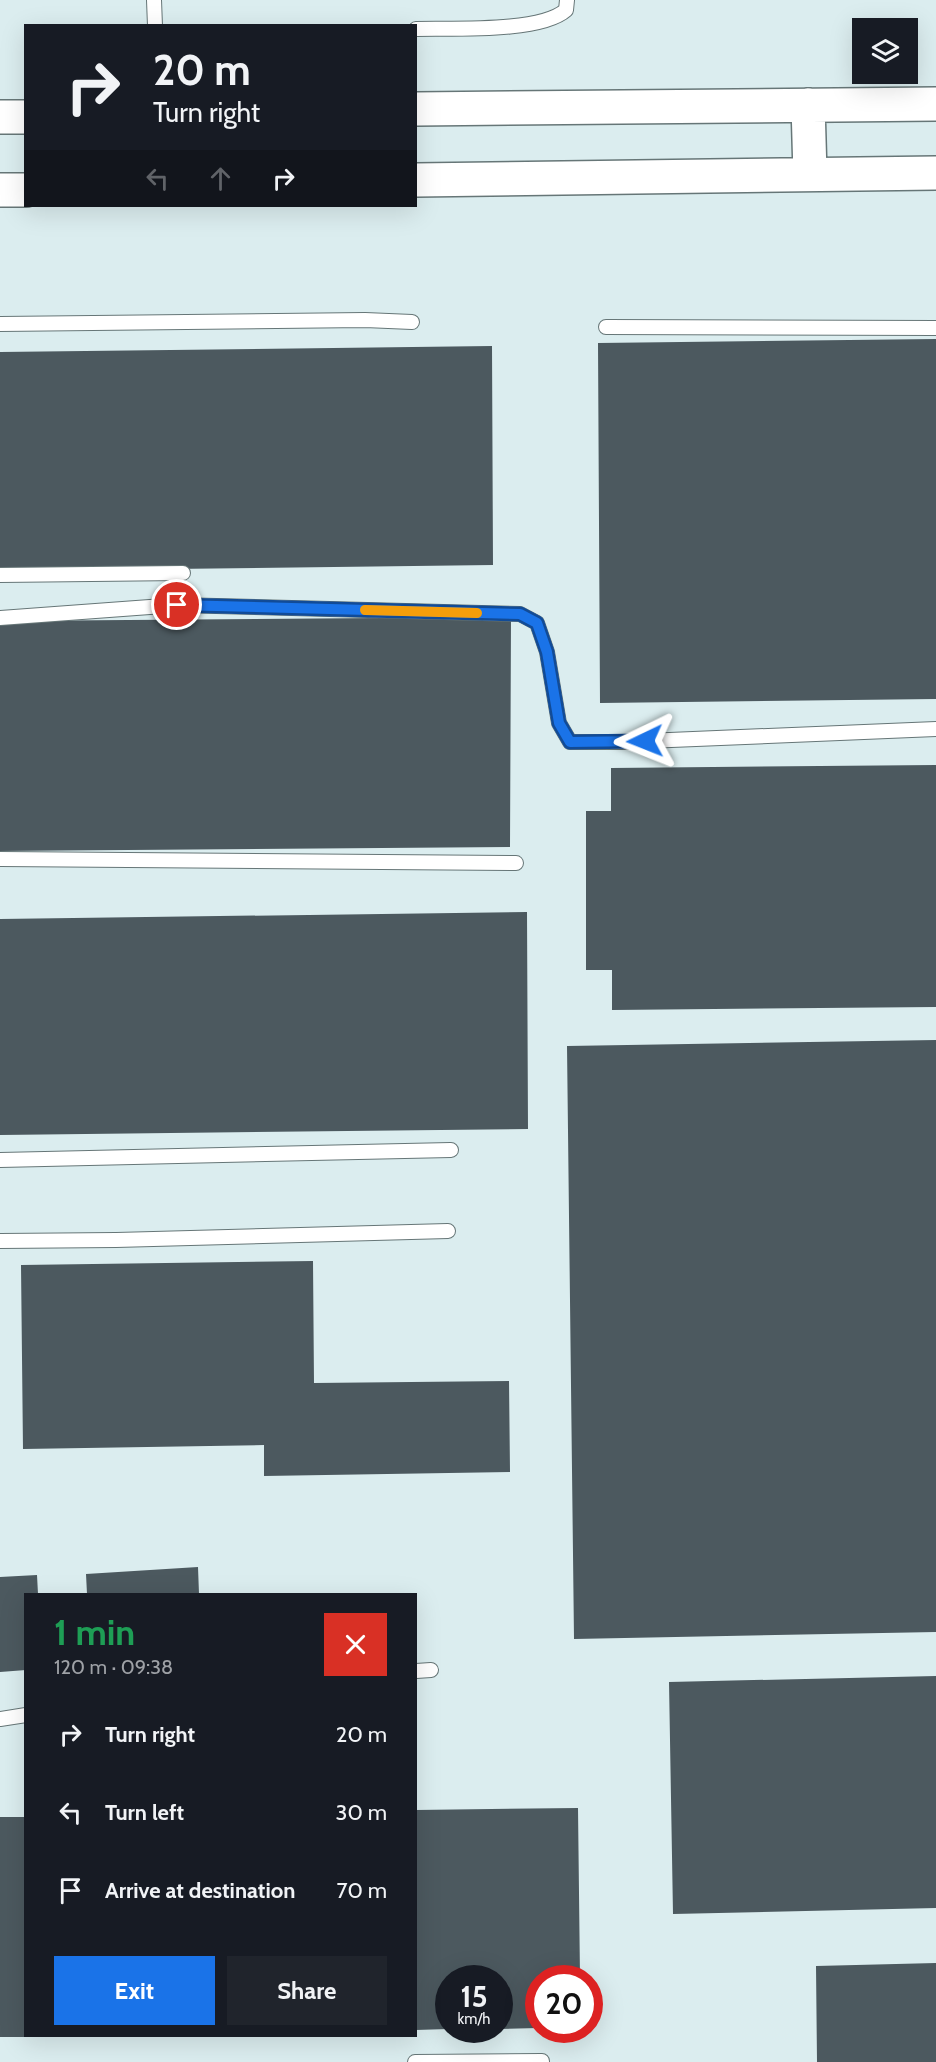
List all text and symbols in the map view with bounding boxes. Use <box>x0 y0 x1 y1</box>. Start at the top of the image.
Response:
map controls <box>852 18 918 84</box>
button: layers <box>852 18 918 84</box>
text: 20 m <box>153 44 251 96</box>
icon: right <box>54 48 132 126</box>
text: Turn right <box>153 96 260 129</box>
icon: left <box>141 162 174 195</box>
icon: ahead <box>204 162 237 195</box>
icon: right <box>267 162 300 195</box>
pin <box>151 579 202 630</box>
icon: arrive <box>160 588 193 621</box>
position arrow <box>613 709 677 773</box>
text: 1 min <box>54 1610 135 1654</box>
button: close <box>324 1613 387 1676</box>
text: 120 m · 09:38 <box>54 1655 173 1679</box>
icon: right <box>54 1718 87 1751</box>
text: Turn right <box>105 1721 195 1748</box>
text: 20 m <box>336 1721 387 1748</box>
icon: left <box>54 1796 87 1829</box>
text: Turn left <box>105 1799 184 1826</box>
text: 30 m <box>335 1799 387 1826</box>
icon: arrive <box>54 1874 87 1907</box>
text: Arrive at destination <box>105 1877 295 1904</box>
text: 70 m <box>337 1877 387 1904</box>
button: Exit <box>54 1956 215 2025</box>
button: Share <box>227 1956 387 2025</box>
speed limit sign: 20 <box>525 1965 603 2043</box>
text: 15 <box>460 1978 488 2015</box>
text: km/h <box>458 2010 490 2028</box>

